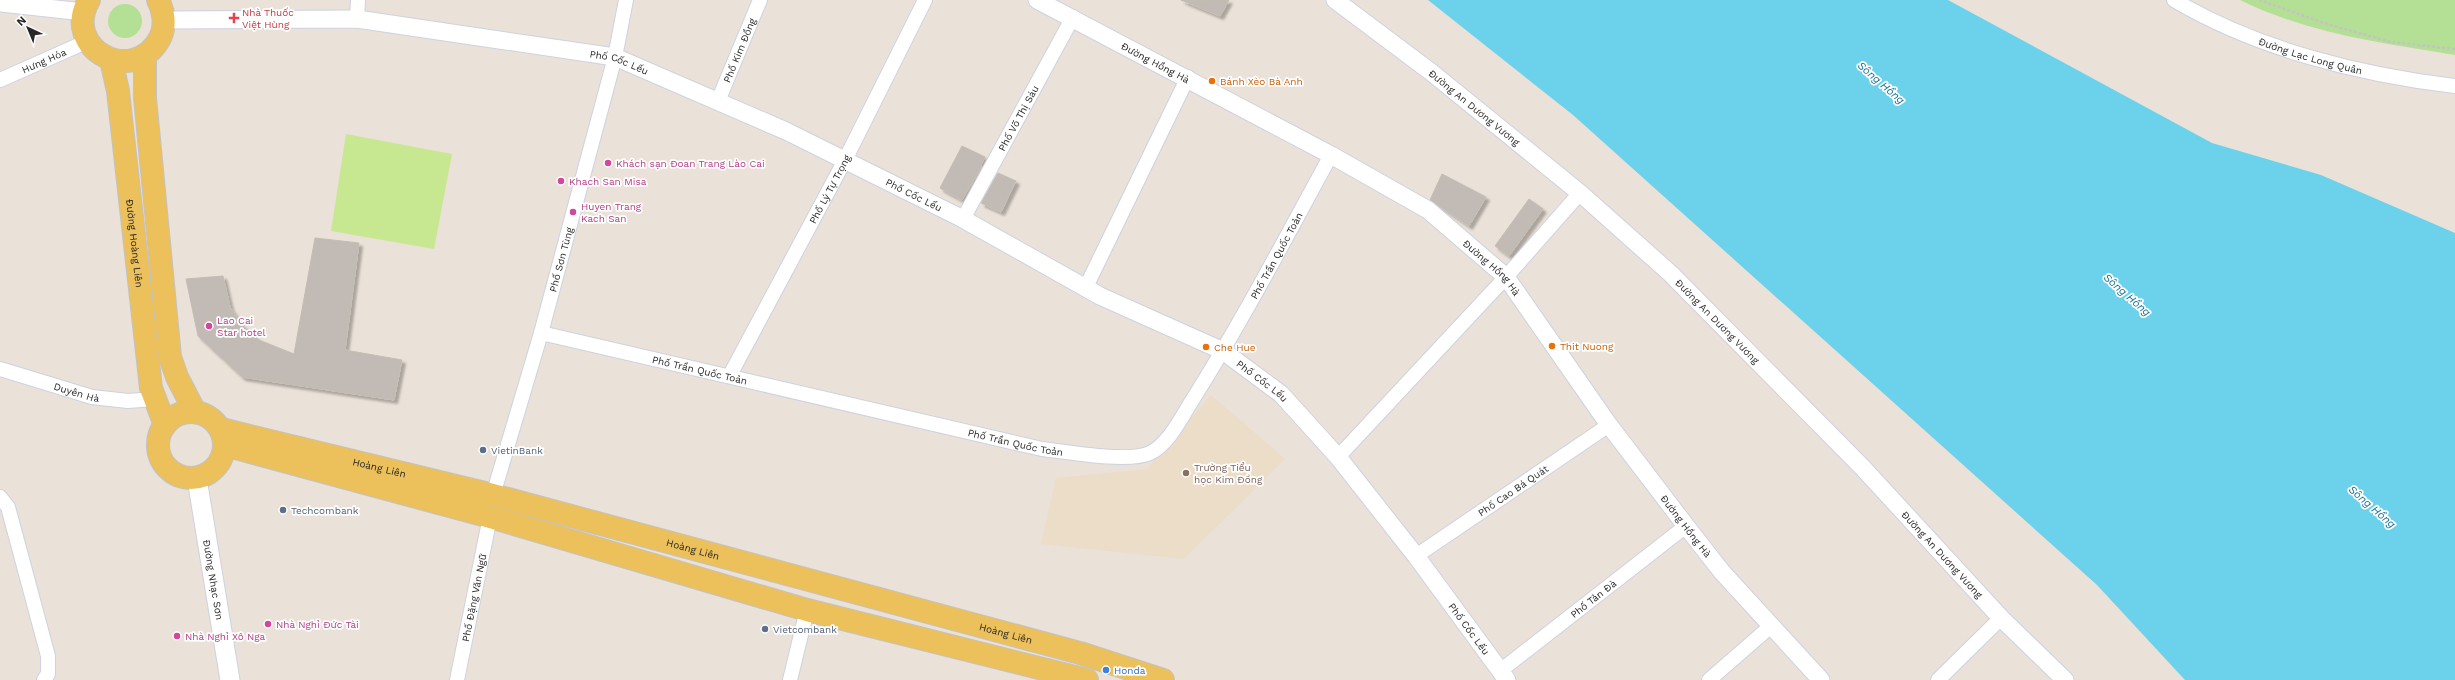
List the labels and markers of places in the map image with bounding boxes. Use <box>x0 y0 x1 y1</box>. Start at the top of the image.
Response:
place label: Nhà Thuốc Việt Hùng <box>242 7 294 30</box>
marker: Nhà Thuốc Việt Hùng <box>229 13 239 23</box>
marker: Bánh Xèo Bà Anh <box>1207 76 1217 86</box>
place label: Bánh Xèo Bà Anh <box>1220 76 1303 87</box>
marker: Khách sạn Đoan Trang Lào Cai <box>603 158 613 168</box>
place label: Khách sạn Đoan Trang Lào Cai <box>616 158 765 169</box>
marker: Khach San Misa <box>556 176 566 186</box>
place label: Khach San Misa <box>569 176 647 187</box>
place label: Huyen Trang Kach San <box>581 201 642 224</box>
marker: Huyen Trang Kach San <box>568 207 578 217</box>
place label: Lao Cai Star hotel <box>217 315 266 338</box>
marker: Lao Cai Star hotel <box>204 321 214 331</box>
marker: Thit Nuong <box>1547 341 1557 351</box>
place label: Thit Nuong <box>1560 341 1614 352</box>
marker: Che Hue <box>1201 342 1211 352</box>
place label: Che Hue <box>1214 342 1256 353</box>
marker: VietinBank <box>478 445 488 455</box>
place label: VietinBank <box>491 445 543 456</box>
place label: Trường Tiểu học Kim Đồng <box>1194 462 1263 485</box>
marker: Trường Tiểu học Kim Đồng <box>1181 468 1191 478</box>
marker: Techcombank <box>278 505 288 515</box>
place label: Techcombank <box>291 505 359 516</box>
marker: Nhà Nghỉ Đức Tài <box>263 619 273 629</box>
place label: Nhà Nghỉ Đức Tài <box>276 619 359 630</box>
marker: Vietcombank <box>760 624 770 634</box>
place label: Vietcombank <box>773 624 837 635</box>
marker: Nhà Nghỉ Xô Nga <box>172 631 182 641</box>
place label: Nhà Nghỉ Xô Nga <box>185 631 266 642</box>
marker: Honda <box>1101 665 1111 675</box>
place label: Honda <box>1114 665 1146 676</box>

